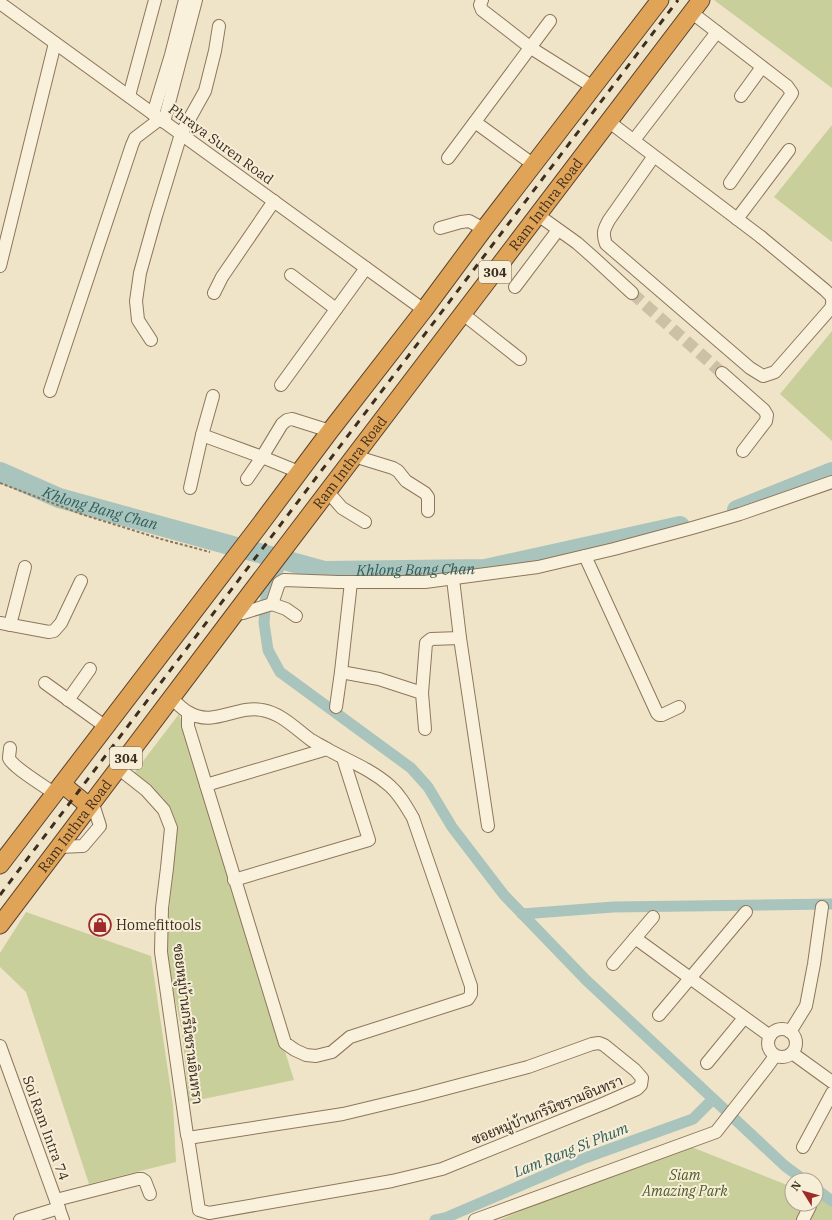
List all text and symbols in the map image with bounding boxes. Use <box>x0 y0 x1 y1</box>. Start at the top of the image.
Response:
street label: Phraya Suren Road <box>165 100 277 188</box>
street label: Ram Inthra Road <box>505 154 587 254</box>
road number: 304 <box>479 261 511 283</box>
street label: Ram Inthra Road <box>309 412 391 512</box>
water label: Khlong Bang Chan <box>39 482 160 534</box>
water label: Khlong Bang Chan <box>355 559 476 580</box>
road number: 304 <box>110 747 142 769</box>
street label: Ram Inthra Road <box>34 776 116 876</box>
shop icon: Homefittools <box>87 912 113 938</box>
place label: Homefittools <box>116 916 201 934</box>
street label: ซอยหมู่บ้านกรีนิชรามอินทรา <box>168 943 207 1105</box>
street label: ซอยหมู่บ้านกรีนิชรามอินทรา <box>469 1071 626 1150</box>
street label: Soi Ram Intra 74 <box>19 1073 73 1183</box>
water label: Lam Rang Si Phum <box>510 1118 631 1182</box>
park label: Siam Amazing Park <box>641 1166 728 1200</box>
north arrow <box>784 1172 824 1212</box>
text: N <box>788 1178 804 1194</box>

